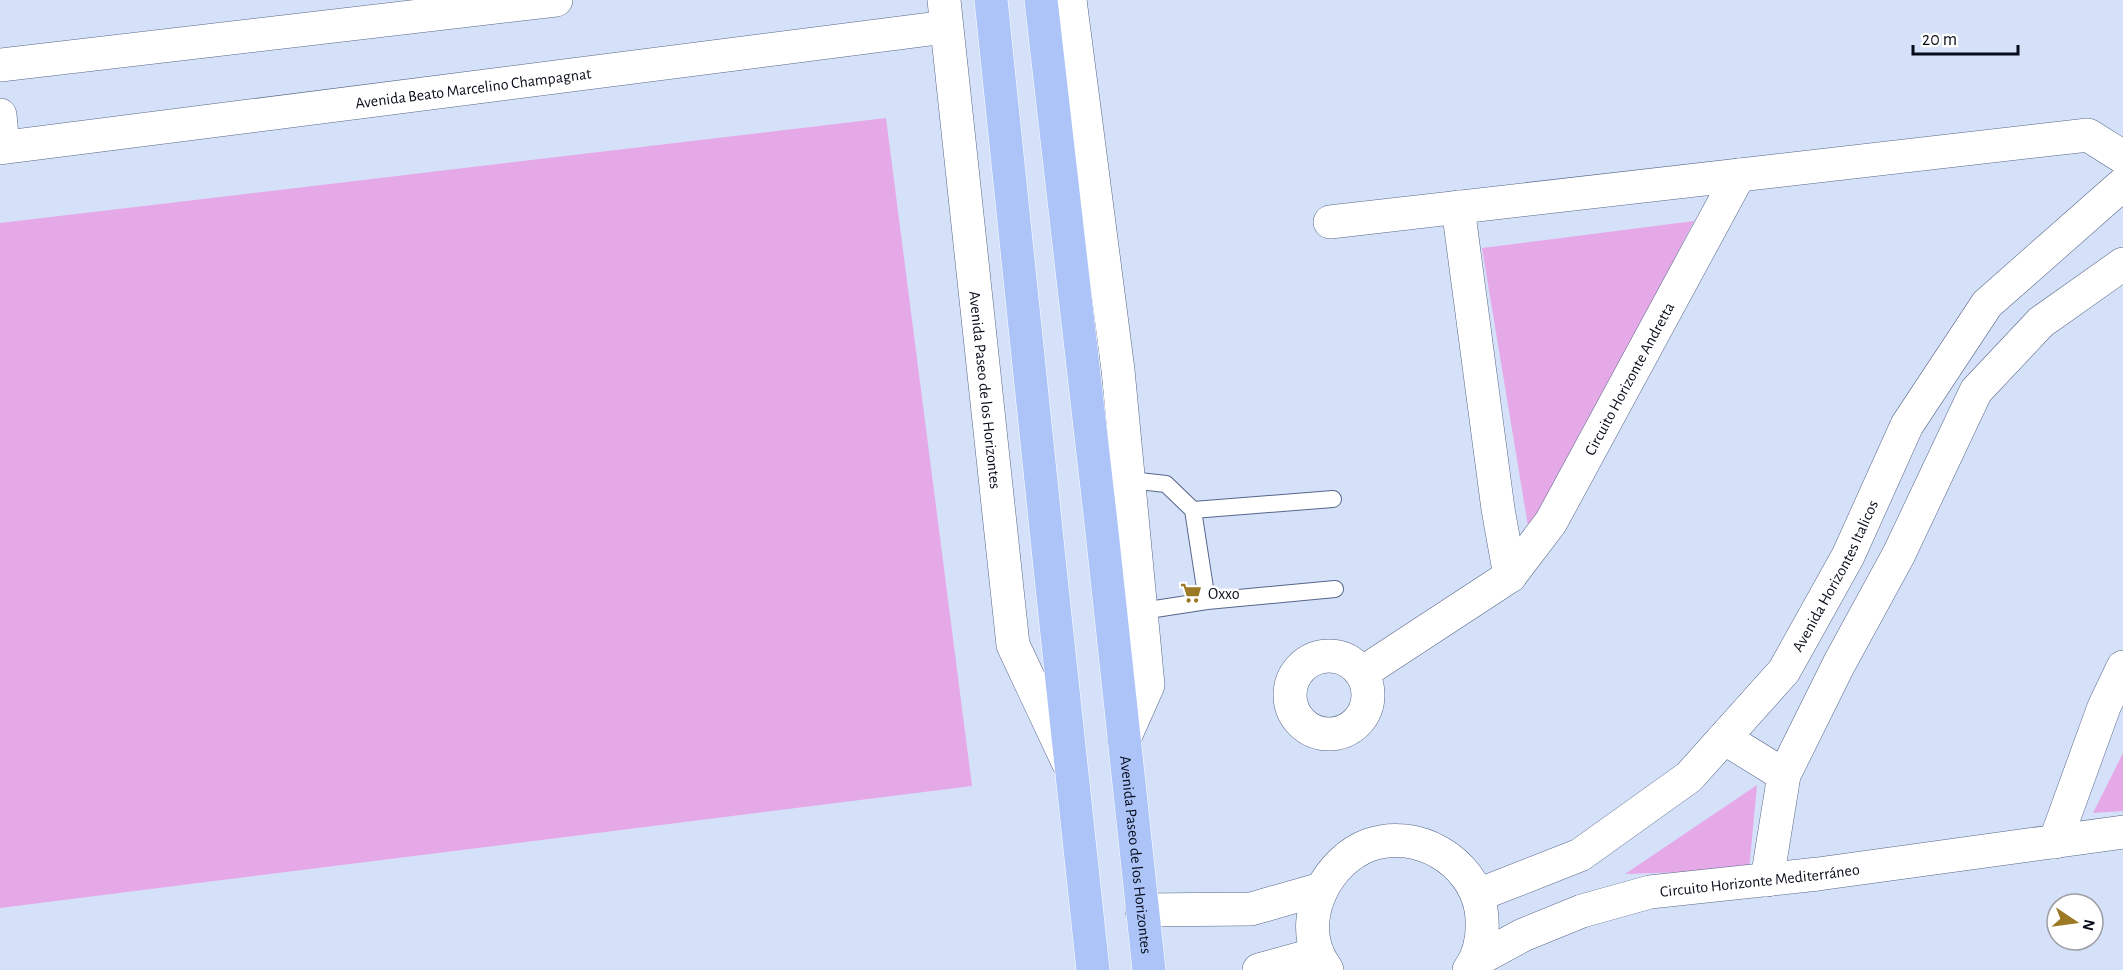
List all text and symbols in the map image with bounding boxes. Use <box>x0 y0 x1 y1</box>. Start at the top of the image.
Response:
scale bar <box>1913 18 2018 56</box>
text: 20 m <box>1922 31 1957 49</box>
street label: Avenida Beato Marcelino Champagnat <box>354 65 592 111</box>
street label: Avenida Paseo de los Horizontes <box>966 290 1003 490</box>
street label: Circuito Horizonte Andretta <box>1582 300 1678 458</box>
street label: Avenida Horizontes Italicos <box>1789 498 1881 655</box>
supermarket icon: Oxxo <box>1179 581 1203 605</box>
place label: Oxxo <box>1208 586 1240 602</box>
street label: Avenida Paseo de los Horizontes <box>1117 755 1154 955</box>
street label: Circuito Horizonte Mediterráneo <box>1659 861 1861 900</box>
north arrow <box>2045 892 2105 952</box>
text: N <box>2080 918 2098 932</box>

